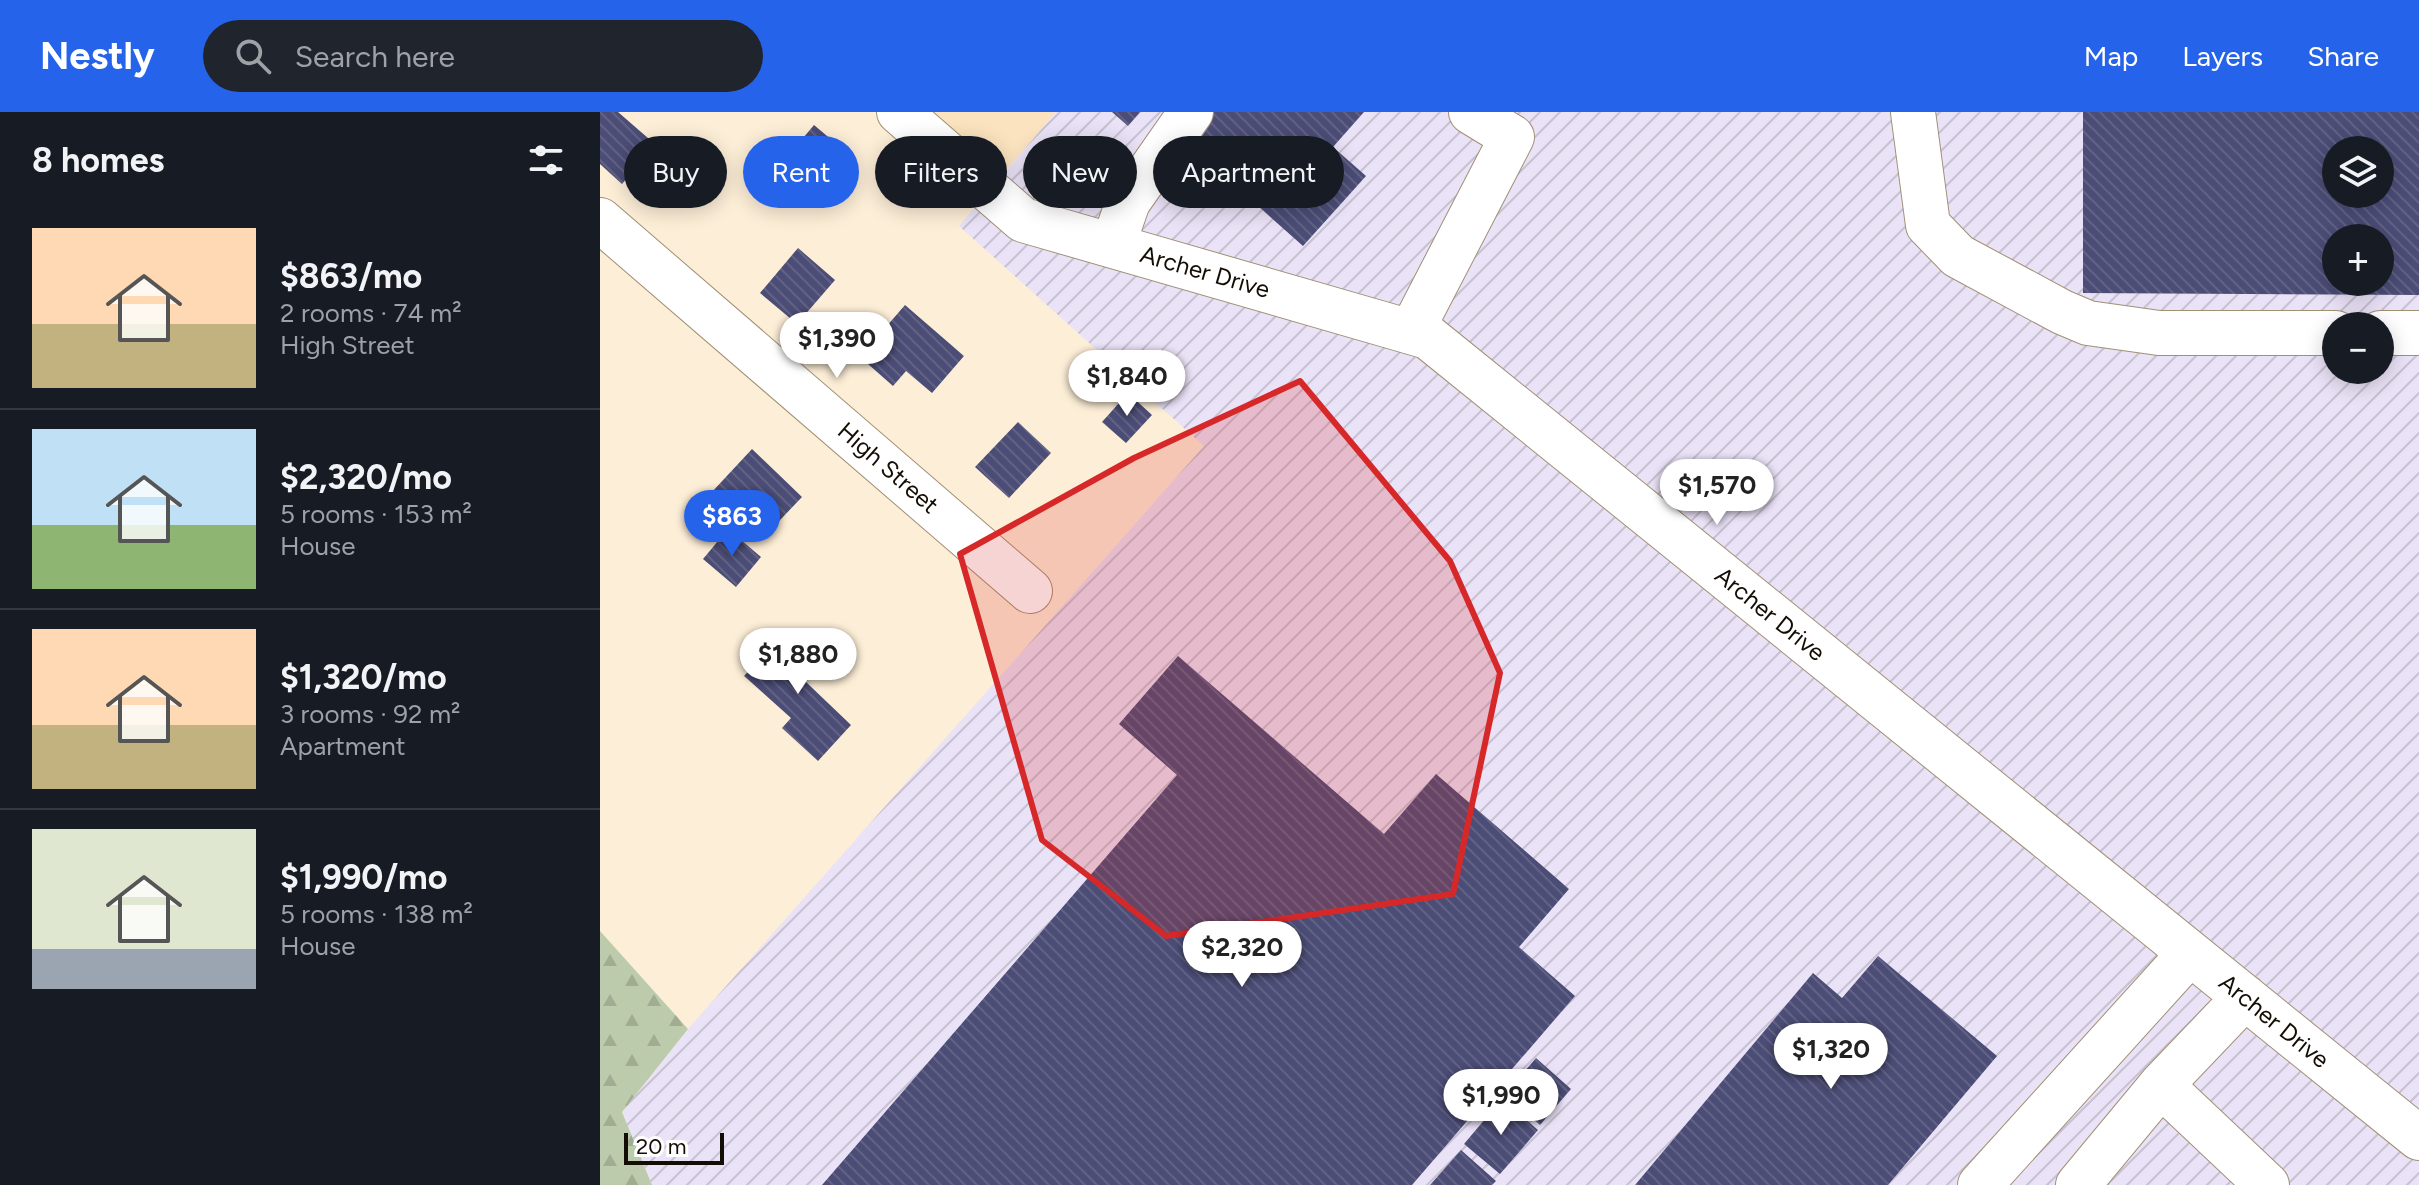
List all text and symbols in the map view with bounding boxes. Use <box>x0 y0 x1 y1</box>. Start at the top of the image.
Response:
search box <box>203 20 763 92</box>
text: Nestly <box>40 33 155 79</box>
icon: search <box>231 34 275 78</box>
text: Search here <box>295 38 455 75</box>
text: Map <box>2084 39 2138 73</box>
text: Layers <box>2182 39 2263 73</box>
text: Share <box>2307 39 2379 73</box>
chip: Buy <box>624 136 727 208</box>
chip: Rent <box>743 136 859 208</box>
chip: Filters <box>875 136 1007 208</box>
chip: New <box>1023 136 1137 208</box>
chip: Apartment <box>1153 136 1344 208</box>
map controls <box>2322 136 2394 384</box>
button: layers <box>2322 136 2394 208</box>
icon: filters <box>524 138 568 182</box>
text: 8 homes <box>32 140 164 181</box>
button: + <box>2322 224 2394 296</box>
street label: Archer Drive <box>1137 239 1273 304</box>
text: $863/mo <box>280 256 422 297</box>
icon: home <box>96 260 192 356</box>
text: 2 rooms · 74 m² <box>280 297 462 329</box>
pin: $1,390 <box>772 312 902 380</box>
button: − <box>2322 312 2394 384</box>
text: $1,390 <box>798 322 876 354</box>
text: High Street <box>280 329 415 361</box>
pin: $1,840 <box>1062 350 1192 418</box>
text: $1,840 <box>1086 360 1168 392</box>
street label: High Street <box>832 416 945 519</box>
text: $2,320/mo <box>280 457 452 498</box>
pin: $1,570 <box>1652 459 1782 527</box>
icon: home <box>96 461 192 557</box>
text: $1,570 <box>1678 469 1756 501</box>
pin: $863 <box>685 490 779 558</box>
text: 5 rooms · 153 m² <box>280 498 472 530</box>
text: $863 <box>702 500 762 532</box>
text: House <box>280 530 355 562</box>
street label: Archer Drive <box>1709 560 1831 667</box>
pin: $1,880 <box>733 628 863 696</box>
text: $1,880 <box>758 638 838 670</box>
text: $1,320/mo <box>280 657 447 698</box>
icon: home <box>96 661 192 757</box>
text: 3 rooms · 92 m² <box>280 698 460 730</box>
text: Apartment <box>280 730 406 762</box>
text: $1,990/mo <box>280 857 447 898</box>
icon: home <box>96 861 192 957</box>
text: 5 rooms · 138 m² <box>280 898 473 930</box>
pin: $2,320 <box>1177 921 1307 989</box>
text: House <box>280 930 355 962</box>
text: $2,320 <box>1201 931 1283 963</box>
street label: Archer Drive <box>2213 967 2335 1074</box>
pin: $1,320 <box>1766 1023 1896 1091</box>
text: $1,320 <box>1792 1033 1870 1065</box>
pin: $1,990 <box>1436 1069 1566 1137</box>
text: $1,990 <box>1461 1079 1541 1111</box>
scale bar <box>624 1129 724 1165</box>
text: 20 m <box>636 1133 687 1160</box>

